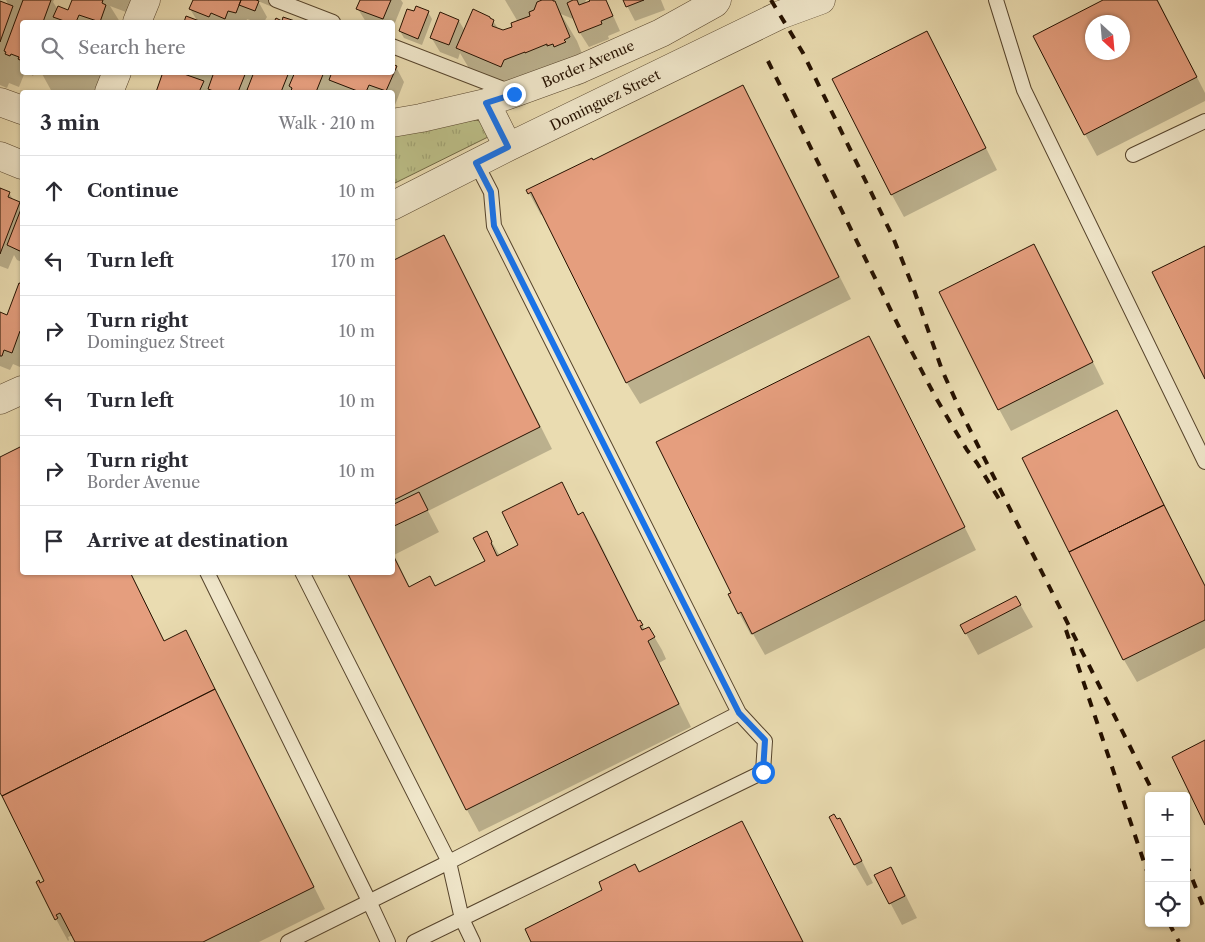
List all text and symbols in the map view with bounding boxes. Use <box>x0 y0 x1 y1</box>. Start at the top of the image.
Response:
north arrow <box>1085 15 1130 60</box>
search box <box>20 20 395 75</box>
icon: search <box>38 34 66 62</box>
text: Search here <box>78 36 186 59</box>
street label: Border Avenue <box>539 36 637 92</box>
street label: Dominguez Street <box>547 65 663 134</box>
route end <box>503 83 526 106</box>
text: 3 min <box>40 110 100 135</box>
text: Walk · 210 m <box>279 113 375 133</box>
icon: ahead <box>40 177 68 205</box>
text: Continue <box>87 179 179 202</box>
text: 10 m <box>339 181 375 201</box>
icon: left <box>40 247 68 275</box>
text: Turn left <box>87 249 174 272</box>
text: 170 m <box>331 251 375 271</box>
text: Turn right <box>87 309 188 332</box>
icon: right <box>40 317 68 345</box>
text: 10 m <box>339 321 375 341</box>
text: Dominguez Street <box>87 332 225 352</box>
icon: left <box>40 387 68 415</box>
text: Turn left <box>87 389 174 412</box>
text: 10 m <box>339 391 375 411</box>
text: Turn right <box>87 449 188 472</box>
icon: right <box>40 457 68 485</box>
text: 10 m <box>339 461 375 481</box>
text: Border Avenue <box>87 472 200 492</box>
icon: arrive <box>40 527 68 555</box>
text: Arrive at destination <box>87 529 288 552</box>
route start <box>752 761 775 784</box>
map controls <box>1145 792 1190 927</box>
button: + <box>1145 792 1190 837</box>
button: − <box>1145 837 1190 882</box>
button: locate <box>1145 882 1190 927</box>

